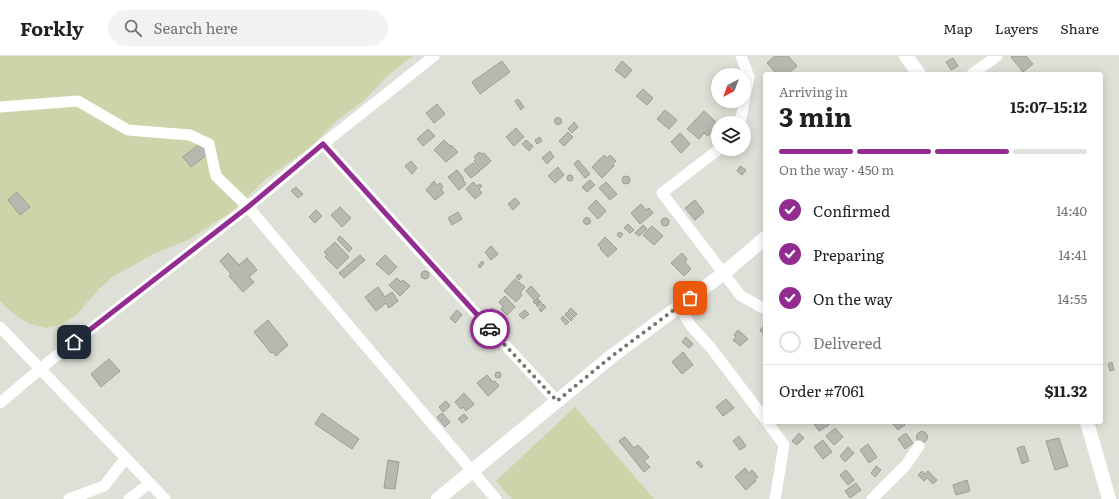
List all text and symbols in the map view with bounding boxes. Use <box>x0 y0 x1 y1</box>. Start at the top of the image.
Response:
search box <box>108 10 388 46</box>
text: Forkly <box>20 14 84 42</box>
text: Search here <box>154 16 238 39</box>
icon: search <box>122 17 144 39</box>
text: Map <box>943 18 973 38</box>
text: Layers <box>995 18 1038 38</box>
text: Share <box>1060 18 1099 38</box>
north arrow <box>711 68 751 108</box>
map controls <box>711 68 751 156</box>
text: Arriving in <box>779 82 848 101</box>
text: 15:07–15:12 <box>1010 95 1087 118</box>
text: 3 min <box>779 96 852 135</box>
button: layers <box>711 116 751 156</box>
text: On the way · 450 m <box>779 160 894 179</box>
icon: check <box>779 199 801 221</box>
text: Confirmed <box>813 199 890 222</box>
text: 14:40 <box>1056 201 1087 220</box>
icon: check <box>779 243 801 265</box>
text: Preparing <box>813 243 884 266</box>
text: 14:41 <box>1059 245 1087 264</box>
pin <box>673 281 707 315</box>
icon: bag <box>679 287 701 309</box>
icon: check <box>779 287 801 309</box>
text: On the way <box>813 287 893 310</box>
text: 14:55 <box>1058 289 1087 308</box>
courier <box>470 309 510 349</box>
icon: car <box>479 318 501 340</box>
pin <box>57 325 91 359</box>
icon: home <box>63 331 85 353</box>
text: Delivered <box>813 331 882 354</box>
text: Order #7061 <box>779 379 865 402</box>
text: $11.32 <box>1045 379 1087 402</box>

